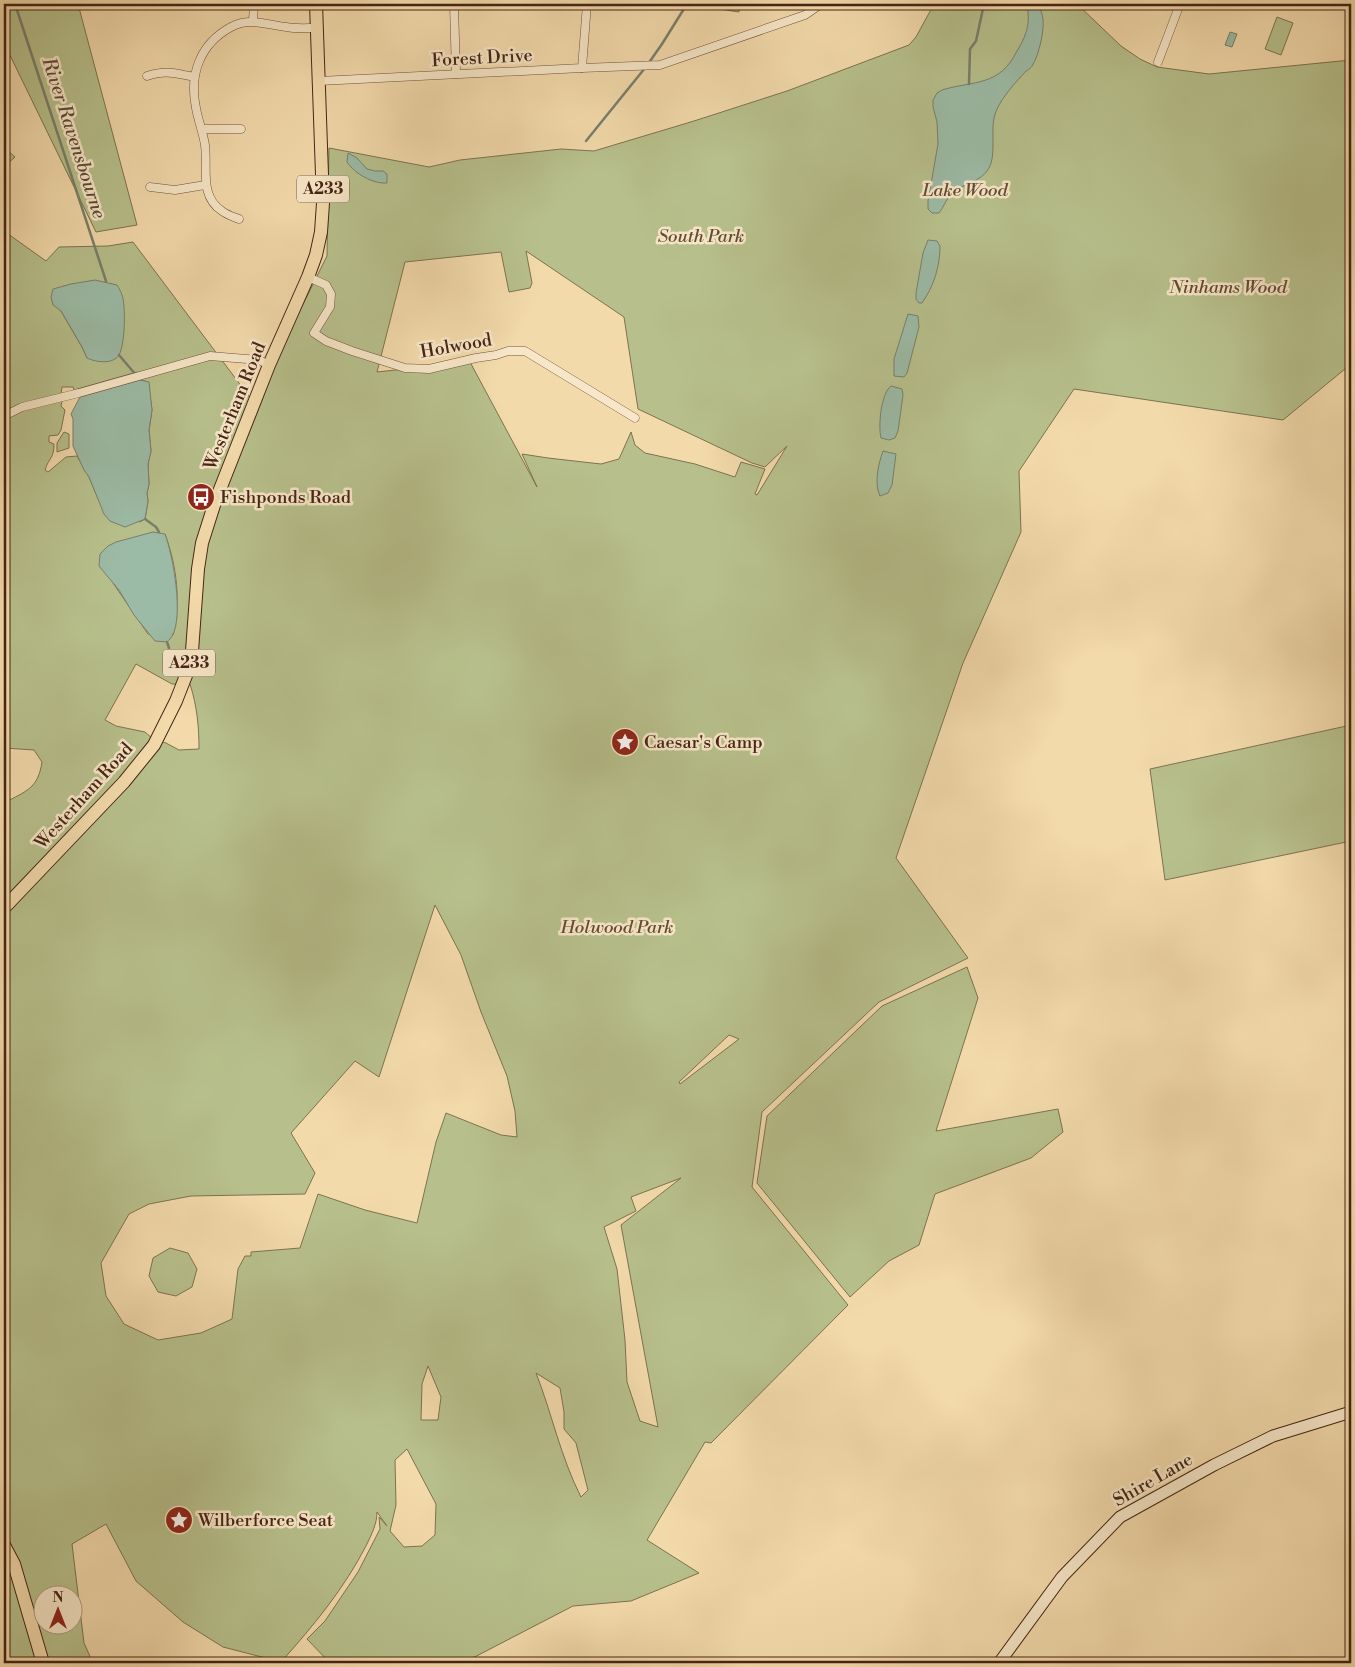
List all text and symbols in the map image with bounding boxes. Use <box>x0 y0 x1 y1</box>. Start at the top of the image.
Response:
street label: Forest Drive <box>431 44 533 72</box>
water label: River Ravensbourne <box>36 53 111 222</box>
road number: A233 <box>297 175 349 202</box>
park label: Lake Wood <box>921 179 1009 202</box>
park label: South Park <box>658 225 744 248</box>
park label: Ninhams Wood <box>1168 276 1288 299</box>
street label: Holwood <box>418 328 494 364</box>
street label: Westerham Road <box>198 338 271 474</box>
bus stop icon: Fishponds Road <box>186 482 216 512</box>
place label: Fishponds Road <box>220 486 352 509</box>
road number: A233 <box>163 650 215 676</box>
place icon: Caesar's Camp <box>610 727 640 757</box>
place label: Caesar's Camp <box>644 731 763 754</box>
street label: Westerham Road <box>29 737 139 855</box>
park label: Holwood Park <box>560 916 673 939</box>
street label: Shire Lane <box>1109 1448 1197 1512</box>
place icon: Wilberforce Seat <box>164 1505 194 1535</box>
place label: Wilberforce Seat <box>197 1509 334 1532</box>
north arrow <box>32 1584 82 1634</box>
text: N <box>52 1589 64 1607</box>

